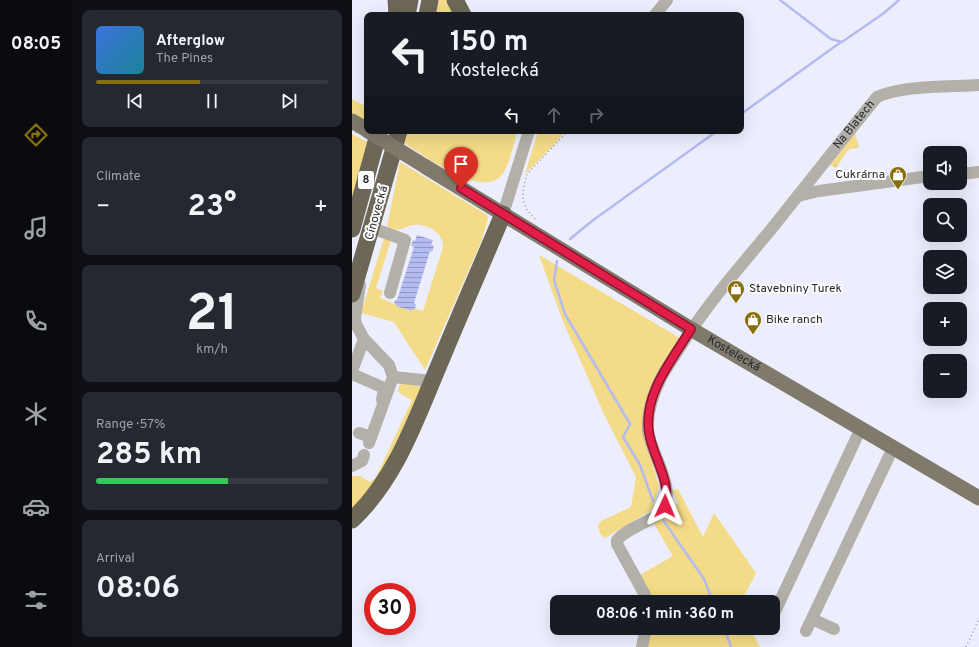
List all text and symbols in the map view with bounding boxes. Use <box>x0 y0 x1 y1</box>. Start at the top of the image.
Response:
text: 150 m <box>450 25 528 61</box>
icon: left <box>384 28 436 80</box>
text: Afterglow <box>156 32 225 51</box>
text: 08:05 <box>11 33 61 56</box>
text: The Pines <box>156 51 213 67</box>
text: Kostelecká <box>450 60 539 83</box>
icon: previous <box>124 90 146 112</box>
icon: pause <box>201 90 223 112</box>
icon: next <box>278 90 300 112</box>
street label: Na Blatech <box>830 97 879 153</box>
icon: left <box>501 104 523 126</box>
icon: ahead <box>543 104 565 126</box>
icon: right <box>585 104 607 126</box>
icon: directions <box>22 121 50 149</box>
map controls <box>923 146 967 398</box>
button: sound <box>923 146 967 190</box>
pin <box>444 147 478 188</box>
icon: arrive <box>450 153 472 175</box>
shop icon: Cukrárna <box>888 165 908 190</box>
place label: Cukrárna <box>835 167 885 183</box>
text: Climate <box>96 169 141 185</box>
road number: 8 <box>358 171 374 189</box>
street label: Cínovecká <box>362 184 392 242</box>
text: 23° <box>188 189 236 226</box>
text: − <box>96 194 110 221</box>
text: + <box>314 194 328 221</box>
button: search <box>923 198 967 242</box>
icon: music <box>22 214 50 242</box>
button: layers <box>923 250 967 294</box>
shop icon: Stavebniny Turek <box>726 279 746 304</box>
place label: Stavebniny Turek <box>749 281 842 297</box>
text: 21 <box>186 283 238 349</box>
button: + <box>923 302 967 346</box>
icon: phone <box>22 307 50 335</box>
shop icon: Bike ranch <box>743 310 763 335</box>
place label: Bike ranch <box>766 312 823 328</box>
street label: Kostelecká <box>704 332 763 376</box>
text: km/h <box>196 342 228 358</box>
button: − <box>923 354 967 398</box>
icon: climate <box>22 400 50 428</box>
text: Range · 57% <box>96 417 165 433</box>
text: 285 km <box>96 437 202 474</box>
position arrow <box>644 485 686 527</box>
icon: car <box>22 493 50 521</box>
text: Arrival <box>96 551 135 567</box>
text: 08:06 <box>96 571 180 608</box>
speed limit sign: 30 <box>364 583 416 635</box>
icon: filters <box>22 586 50 614</box>
text: 08:06 · 1 min · 360 m <box>596 605 734 624</box>

